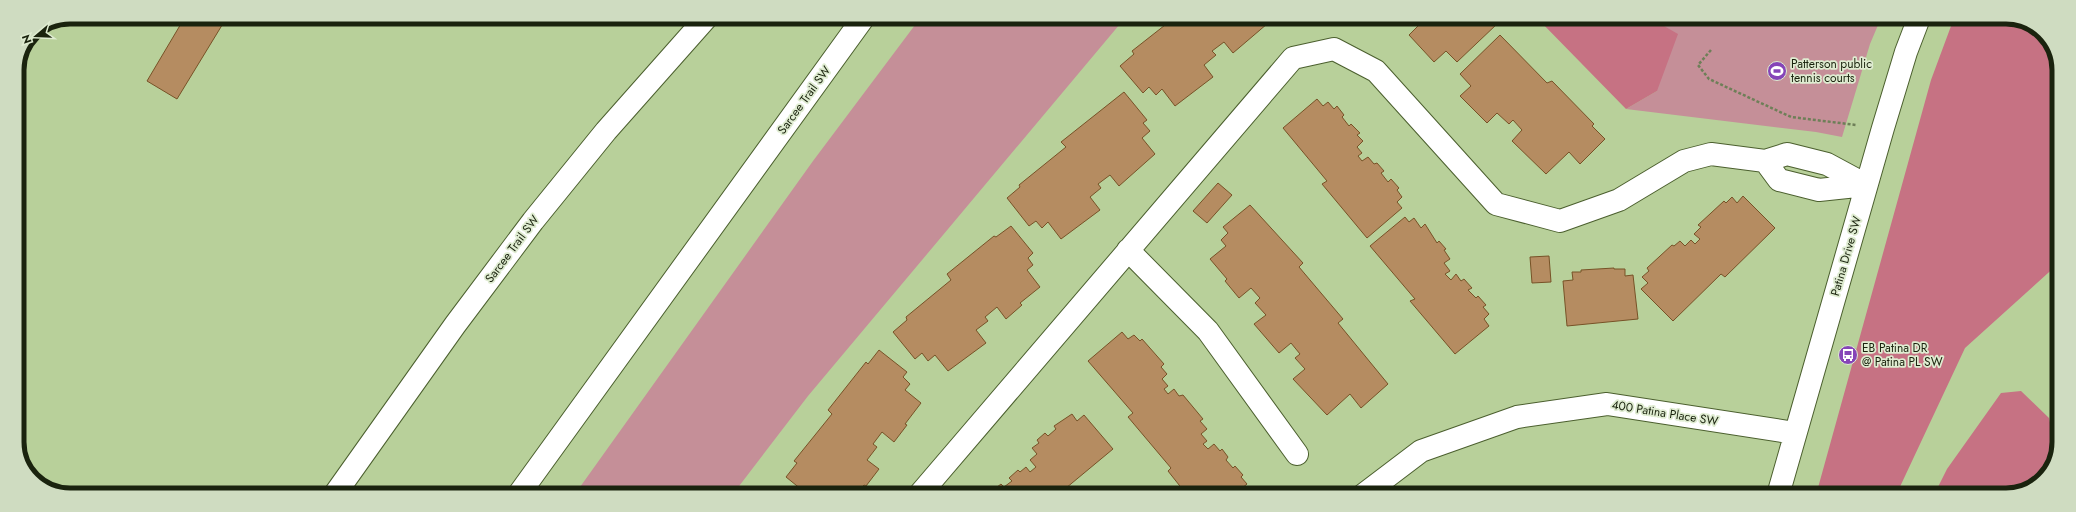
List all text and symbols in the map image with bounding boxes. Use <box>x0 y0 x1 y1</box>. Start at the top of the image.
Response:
north arrow <box>16 16 56 56</box>
text: N <box>18 33 36 46</box>
place label: Patterson public tennis courts <box>1791 55 1872 87</box>
sports icon: Patterson public tennis courts <box>1766 60 1788 82</box>
street label: Sarcee Trail SW <box>773 62 835 138</box>
street label: Sarcee Trail SW <box>481 211 543 287</box>
street label: Patina Drive SW <box>1826 214 1866 298</box>
place label: EB Patina DR @ Patina PL SW <box>1862 339 1943 371</box>
bus stop icon: EB Patina DR @ Patina PL SW <box>1837 344 1859 366</box>
street label: 400 Patina Place SW <box>1610 396 1720 430</box>

